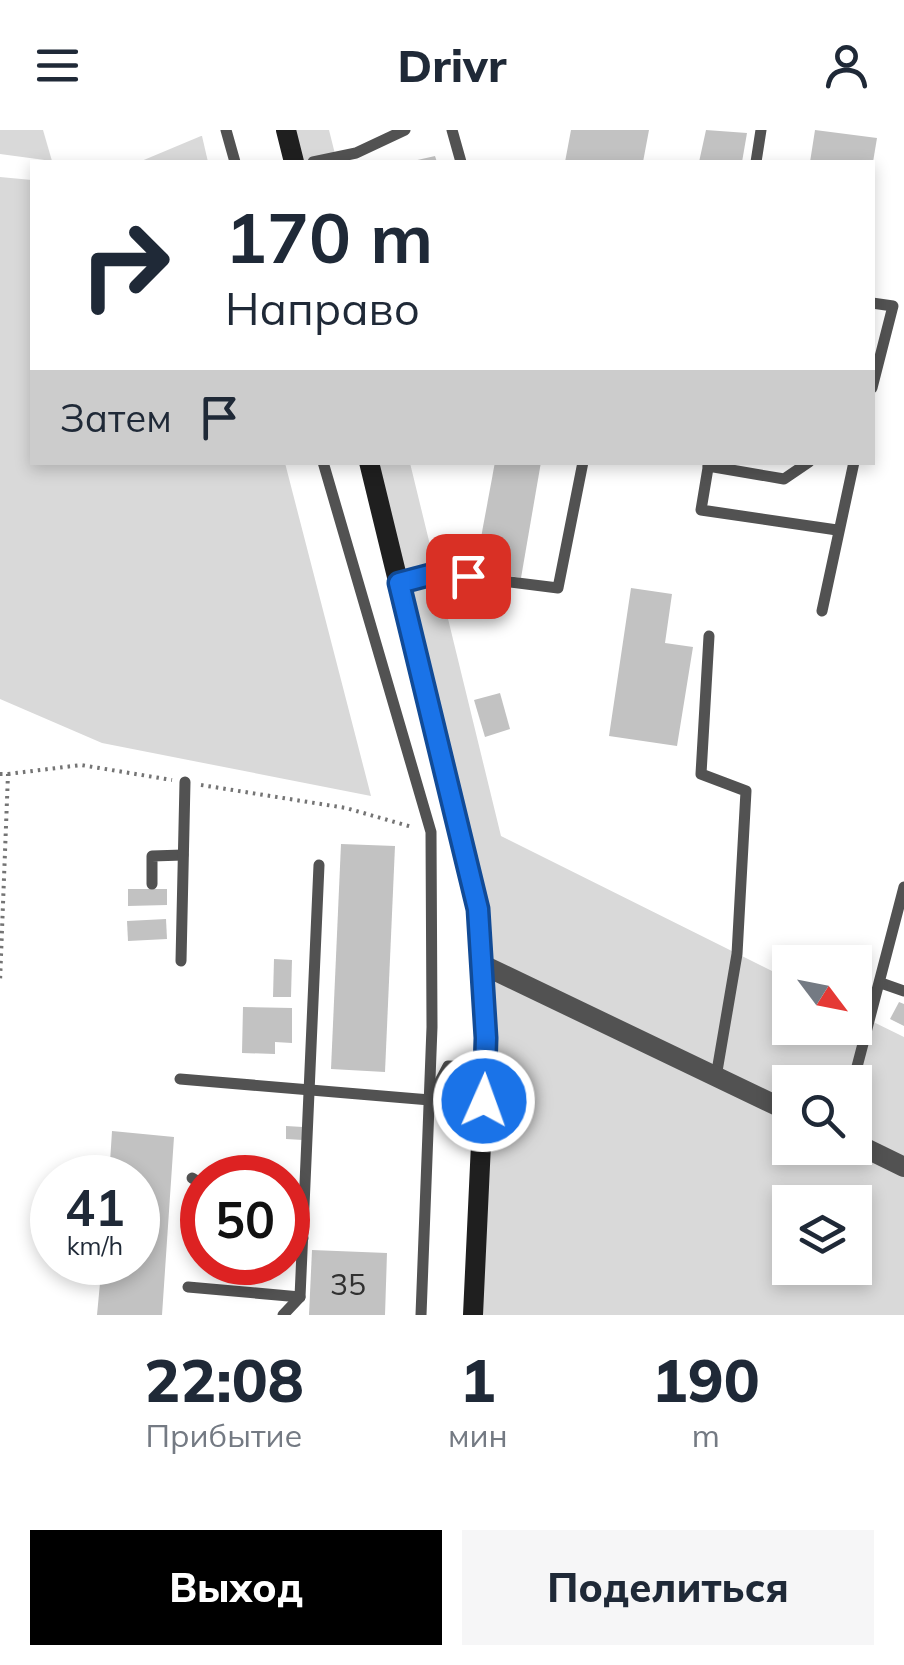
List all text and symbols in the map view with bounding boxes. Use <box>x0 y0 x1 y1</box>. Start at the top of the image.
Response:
text: Drivr <box>398 37 506 93</box>
icon: menu <box>30 38 85 93</box>
icon: person <box>819 38 874 93</box>
text: 170 m <box>225 193 433 281</box>
icon: right <box>60 200 190 330</box>
text: Направо <box>225 280 420 336</box>
icon: arrive <box>192 390 247 445</box>
text: Затем <box>60 394 172 442</box>
pin <box>426 534 511 619</box>
icon: arrive <box>441 549 496 604</box>
north arrow <box>772 945 872 1045</box>
map controls <box>772 945 872 1285</box>
position arrow <box>432 1049 536 1153</box>
button: search <box>772 1065 872 1165</box>
speed limit sign: 50 <box>180 1155 310 1285</box>
text: 41 <box>65 1176 125 1239</box>
button: layers <box>772 1185 872 1285</box>
text: km/h <box>67 1230 123 1261</box>
house number: 35 <box>330 1265 366 1303</box>
text: 22:08 <box>144 1342 304 1417</box>
text: 1 <box>460 1342 496 1417</box>
text: 190 <box>652 1342 760 1417</box>
text: Прибытие <box>146 1415 302 1455</box>
text: мин <box>448 1415 508 1455</box>
text: m <box>692 1415 720 1455</box>
button: Выход <box>30 1530 442 1645</box>
button: Поделиться <box>462 1530 874 1645</box>

